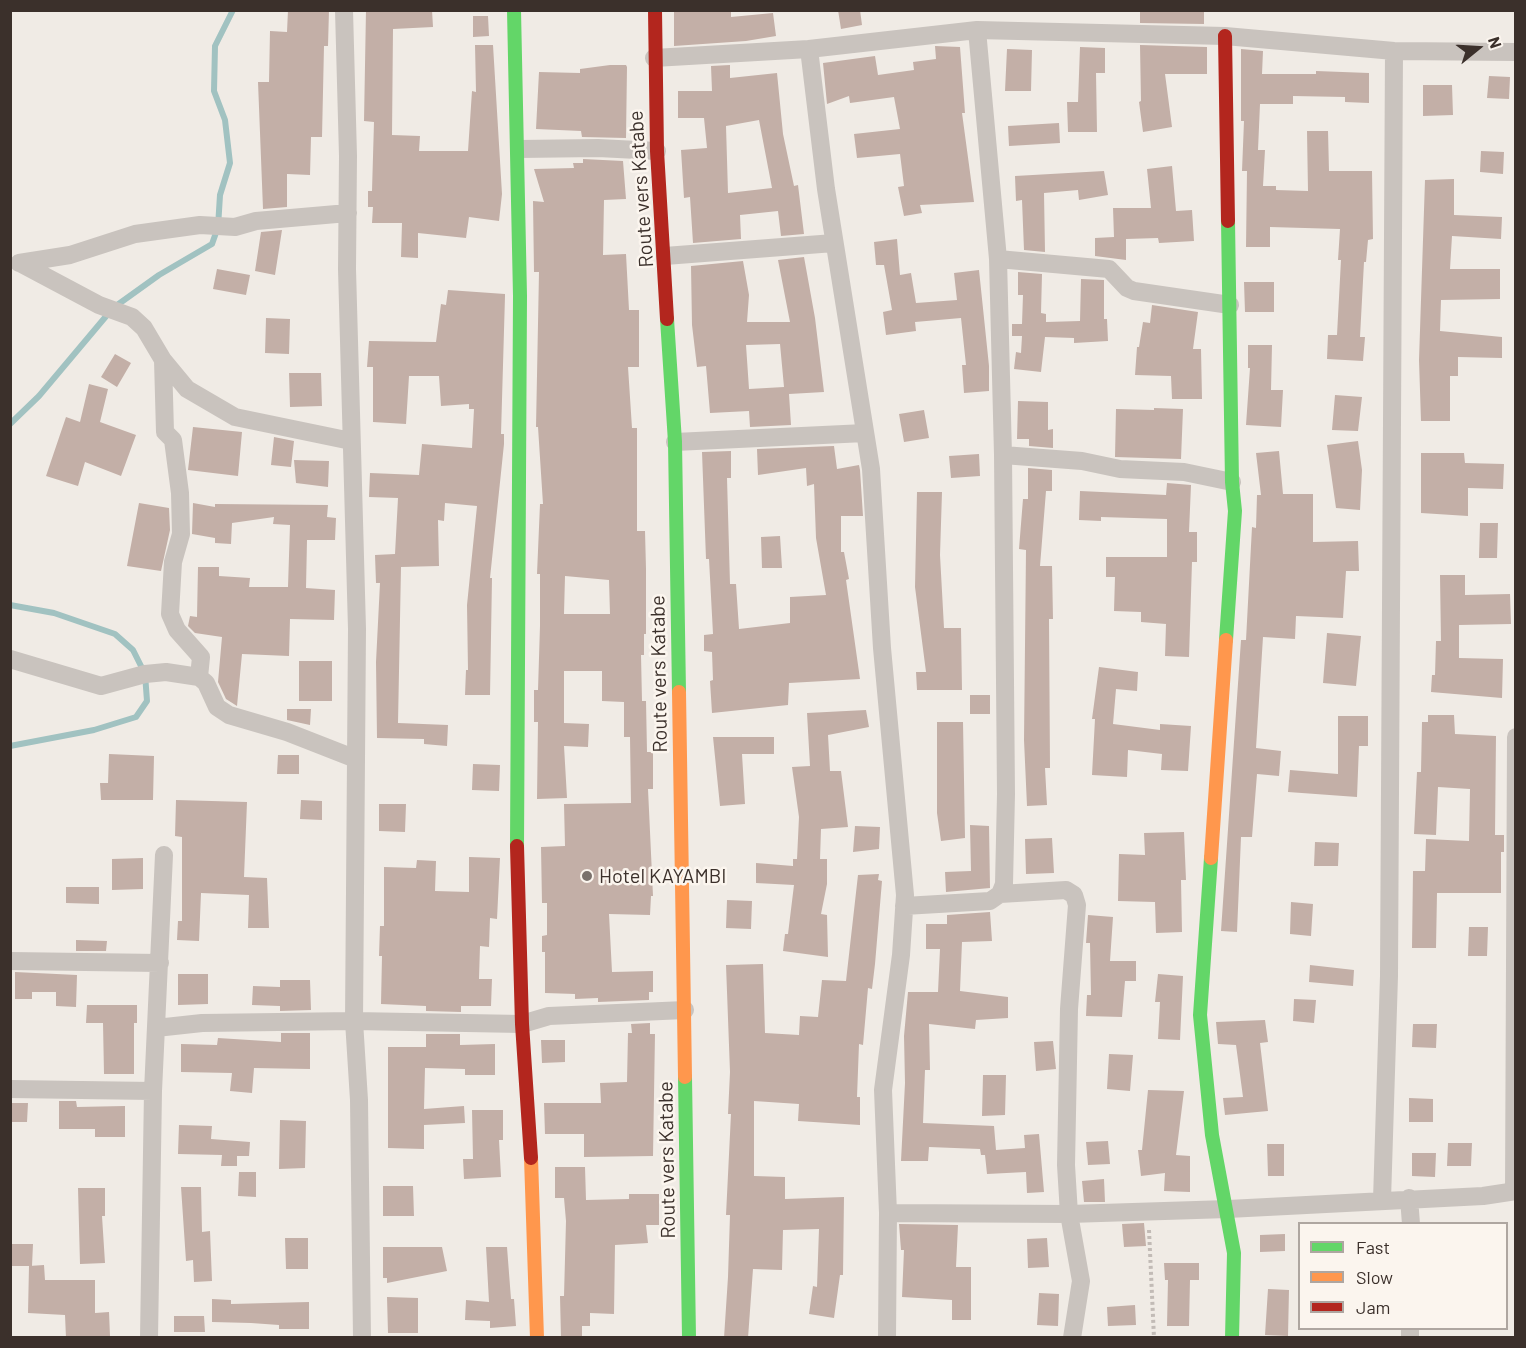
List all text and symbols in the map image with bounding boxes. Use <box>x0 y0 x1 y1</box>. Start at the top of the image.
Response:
north arrow <box>1448 18 1508 78</box>
text: N <box>1485 34 1506 50</box>
street label: Route vers Katabe <box>624 110 658 268</box>
street label: Route vers Katabe <box>646 595 672 753</box>
place label: Hotel KAYAMBI <box>599 864 726 888</box>
marker: Hotel KAYAMBI <box>580 869 594 883</box>
street label: Route vers Katabe <box>654 1081 680 1239</box>
legend <box>1298 1222 1508 1330</box>
text: Fast <box>1356 1236 1390 1258</box>
text: Slow <box>1356 1266 1393 1288</box>
text: Jam <box>1356 1296 1390 1318</box>

